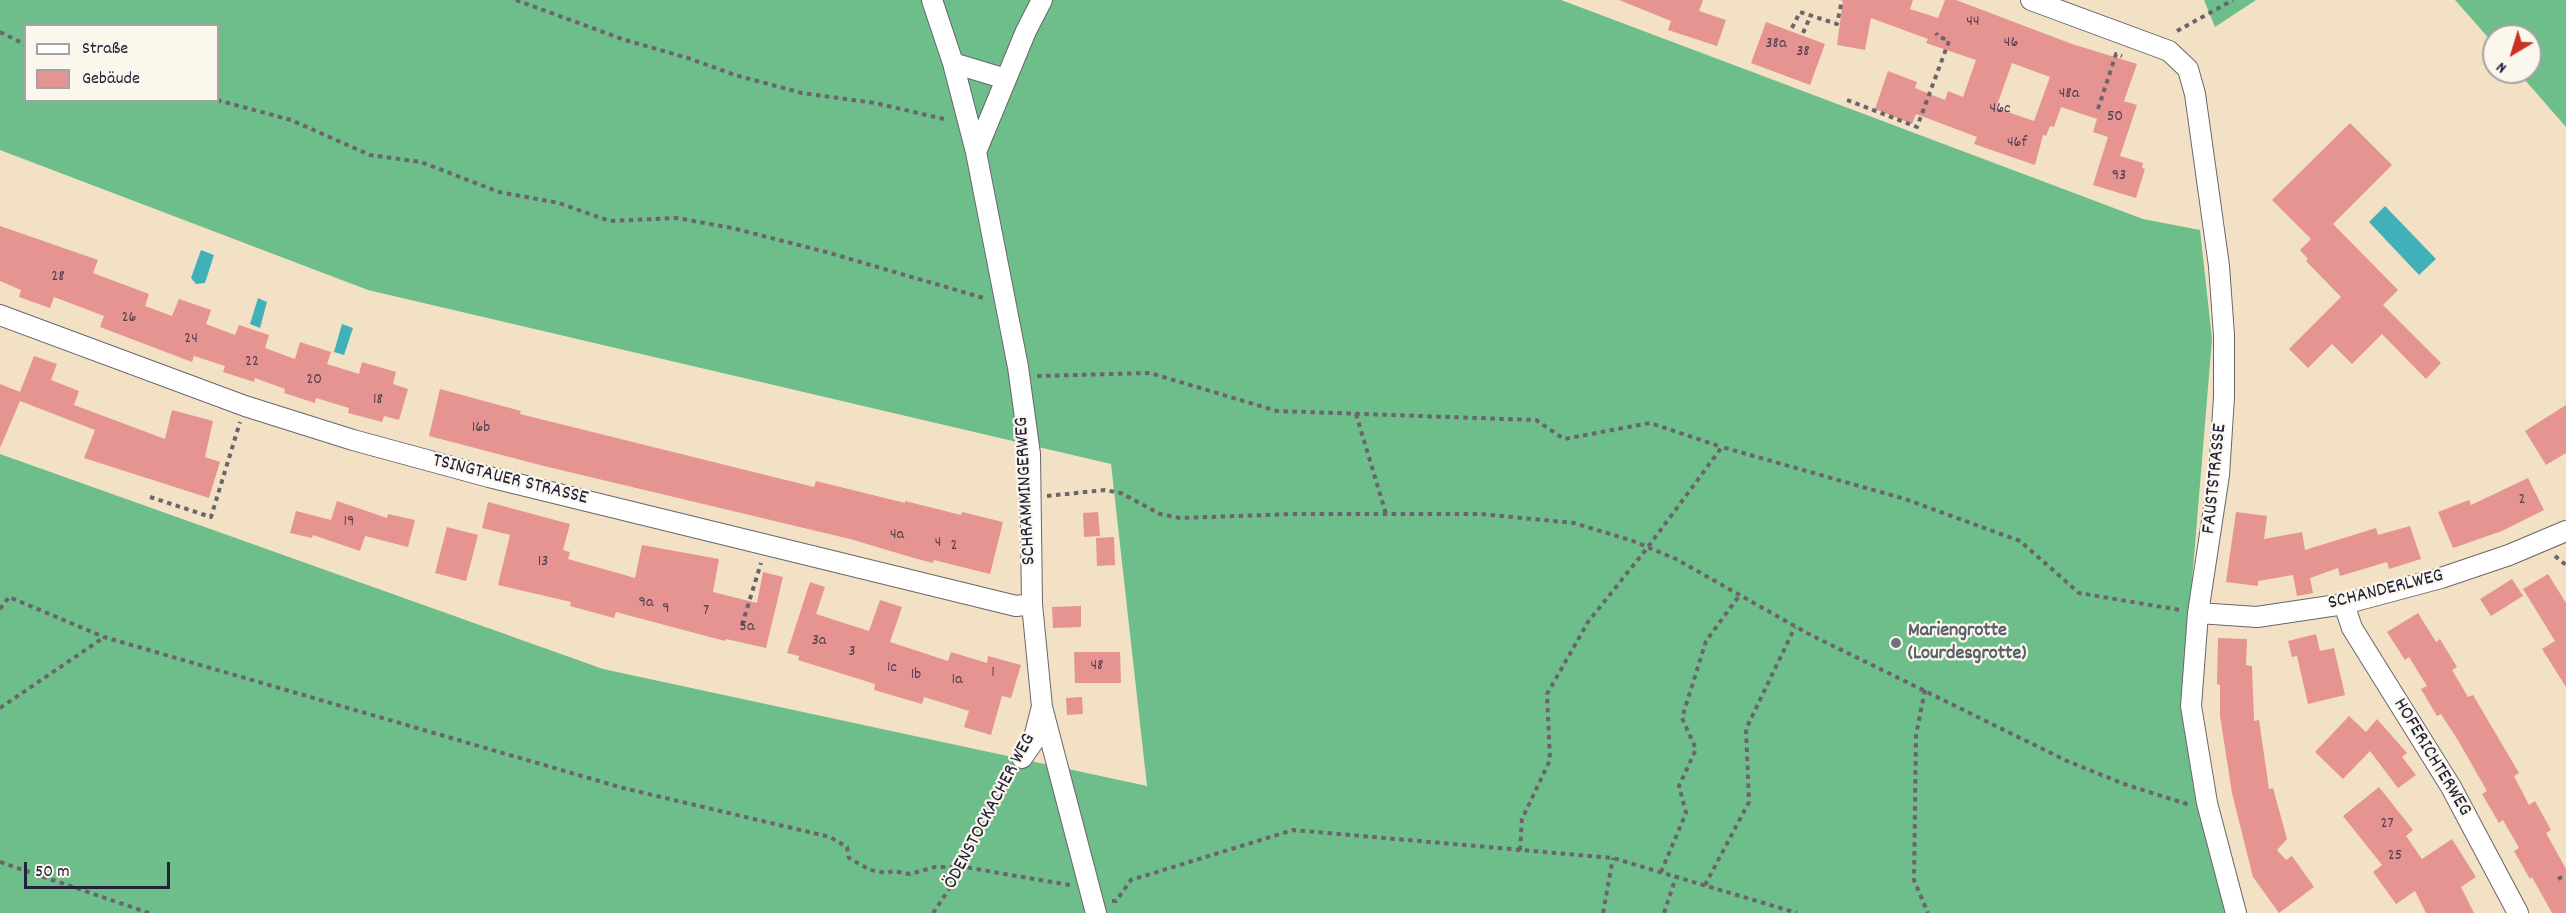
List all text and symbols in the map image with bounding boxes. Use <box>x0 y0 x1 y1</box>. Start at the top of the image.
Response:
house number: 44 <box>1966 13 1980 33</box>
legend <box>24 24 219 102</box>
north arrow <box>2482 24 2542 84</box>
house number: 46 <box>2004 34 2018 54</box>
house number: 38a <box>1765 35 1787 55</box>
text: Straße <box>82 37 128 62</box>
house number: 38 <box>1796 43 1810 63</box>
text: N <box>2492 56 2512 78</box>
text: Gebäude <box>82 67 140 92</box>
house number: 48a <box>2059 85 2079 105</box>
house number: 46c <box>1990 100 2010 120</box>
house number: 50 <box>2107 108 2123 128</box>
house number: 46f <box>2007 134 2027 154</box>
house number: 93 <box>2112 167 2126 187</box>
house number: 28 <box>51 268 65 288</box>
house number: 26 <box>122 309 136 329</box>
house number: 24 <box>184 330 198 350</box>
house number: 22 <box>245 353 259 373</box>
house number: 20 <box>306 371 322 391</box>
house number: 18 <box>373 391 383 411</box>
street label: SCHRAMMINGERWEG <box>1011 416 1043 566</box>
house number: 16b <box>472 419 490 439</box>
street label: FAUSTSTRASSE <box>2198 423 2234 535</box>
street label: TSINGTAUER STRASSE <box>430 450 590 512</box>
house number: 2 <box>2519 491 2525 511</box>
house number: 19 <box>344 513 354 533</box>
house number: 4a <box>890 526 904 546</box>
house number: 4 <box>935 534 941 554</box>
house number: 2 <box>951 537 957 557</box>
house number: 13 <box>538 553 548 573</box>
street label: SCHANDERLWEG <box>2326 565 2446 617</box>
house number: 9a <box>639 594 653 614</box>
house number: 9 <box>662 600 670 620</box>
house number: 7 <box>703 602 709 622</box>
house number: 5a <box>740 618 754 638</box>
place label: Mariengrotte (Lourdesgrotte) <box>1908 620 2026 667</box>
house number: 3a <box>812 632 826 652</box>
marker: Mariengrotte (Lourdesgrotte) <box>1889 636 1903 650</box>
house number: 3 <box>848 643 856 663</box>
house number: 48 <box>1090 657 1104 677</box>
house number: 1c <box>887 659 897 679</box>
house number: 1 <box>991 664 995 684</box>
house number: 1b <box>911 666 921 686</box>
house number: 1a <box>951 671 963 691</box>
street label: HOFERICHTERWEG <box>2386 695 2476 821</box>
street label: ÖDENSTOCKACHER WEG <box>940 730 1042 894</box>
house number: 27 <box>2380 815 2394 835</box>
house number: 25 <box>2388 847 2402 867</box>
scale bar <box>27 850 172 888</box>
text: 50 m <box>35 860 70 885</box>

